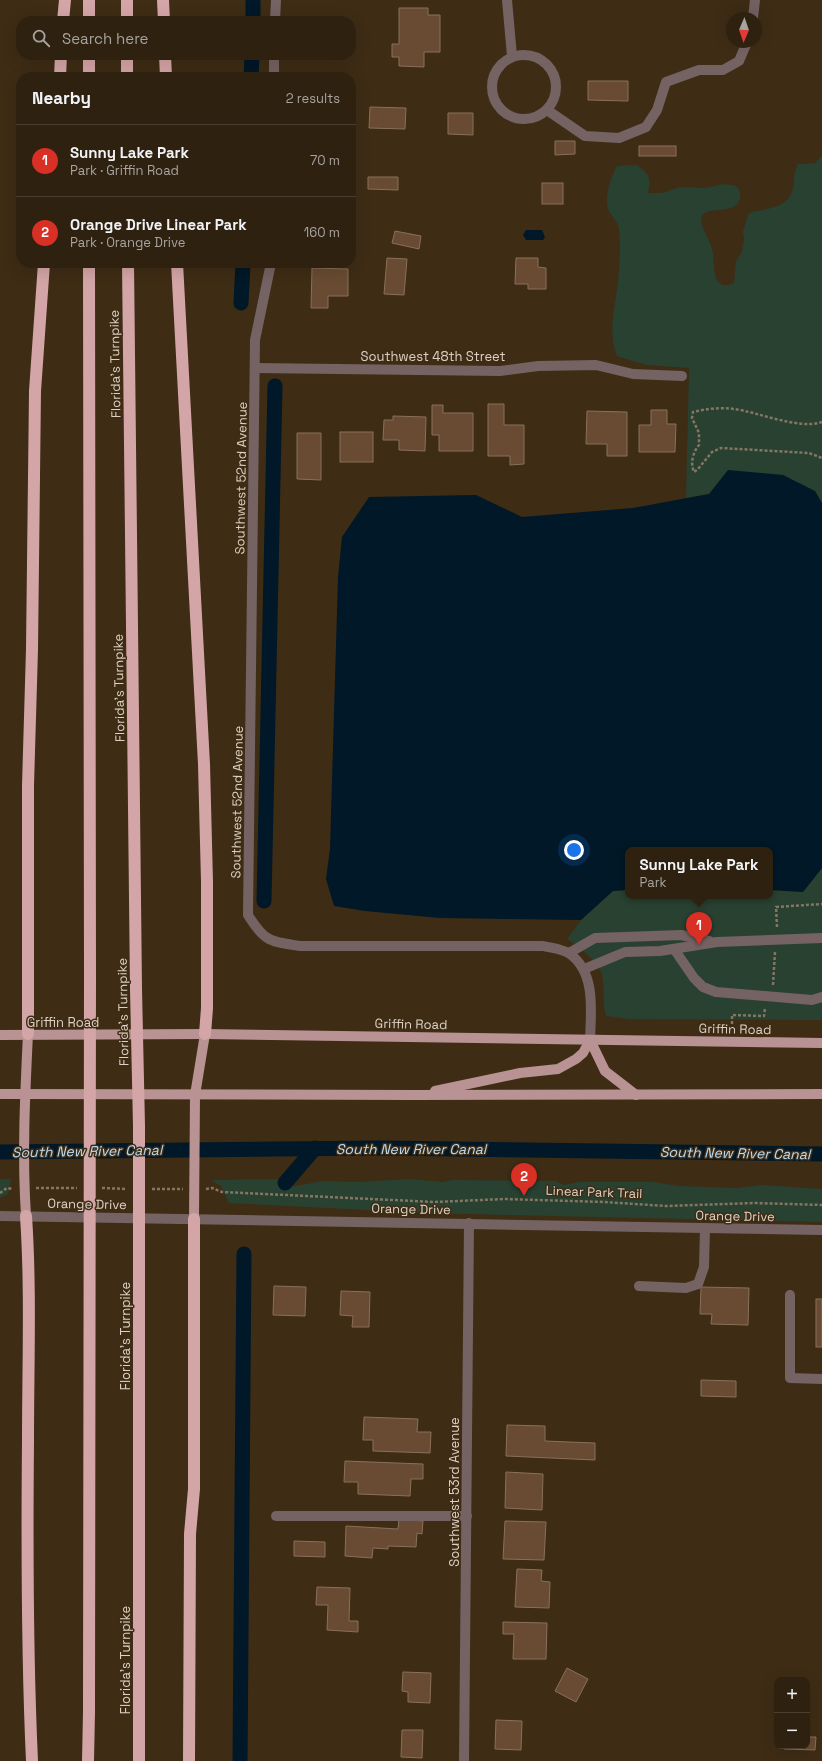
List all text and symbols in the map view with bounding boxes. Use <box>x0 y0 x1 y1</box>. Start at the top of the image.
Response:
north arrow <box>726 12 762 48</box>
search box <box>16 16 356 60</box>
icon: search <box>30 27 52 49</box>
text: Search here <box>62 29 148 48</box>
text: Nearby <box>32 87 91 109</box>
text: 2 results <box>286 90 340 107</box>
text: Sunny Lake Park <box>70 143 189 162</box>
text: 1 <box>42 152 48 169</box>
text: 70 m <box>310 152 340 169</box>
text: Park · Griffin Road <box>70 162 179 179</box>
text: Orange Drive Linear Park <box>70 215 247 234</box>
text: 2 <box>41 224 49 241</box>
text: 160 m <box>304 224 340 241</box>
text: Park · Orange Drive <box>70 234 186 251</box>
street label: Florida's Turnpike <box>106 310 124 418</box>
street label: Southwest 48th Street <box>360 348 506 365</box>
street label: Southwest 52nd Avenue <box>231 401 251 555</box>
street label: Florida's Turnpike <box>110 634 128 742</box>
street label: Southwest 52nd Avenue <box>227 725 247 879</box>
your location <box>564 840 584 860</box>
popup <box>625 847 773 899</box>
text: Sunny Lake Park <box>640 855 759 874</box>
text: Park <box>640 874 667 891</box>
pin: 1 <box>686 912 712 945</box>
street label: Florida's Turnpike <box>114 958 132 1066</box>
street label: Griffin Road <box>27 1014 99 1031</box>
street label: Griffin Road <box>375 1015 447 1033</box>
street label: Griffin Road <box>699 1020 771 1038</box>
water label: South New River Canal <box>336 1140 488 1158</box>
water label: South New River Canal <box>12 1141 164 1161</box>
water label: South New River Canal <box>660 1143 812 1163</box>
pin: 2 <box>511 1163 537 1196</box>
street label: Linear Park Trail <box>545 1182 643 1202</box>
street label: Orange Drive <box>47 1195 127 1213</box>
street label: Orange Drive <box>371 1200 451 1218</box>
street label: Orange Drive <box>695 1207 775 1225</box>
street label: Florida's Turnpike <box>117 1282 134 1390</box>
street label: Southwest 53rd Avenue <box>446 1417 463 1567</box>
street label: Florida's Turnpike <box>117 1606 134 1714</box>
map controls <box>774 1677 810 1749</box>
button: + <box>774 1677 810 1713</box>
button: − <box>774 1713 810 1749</box>

